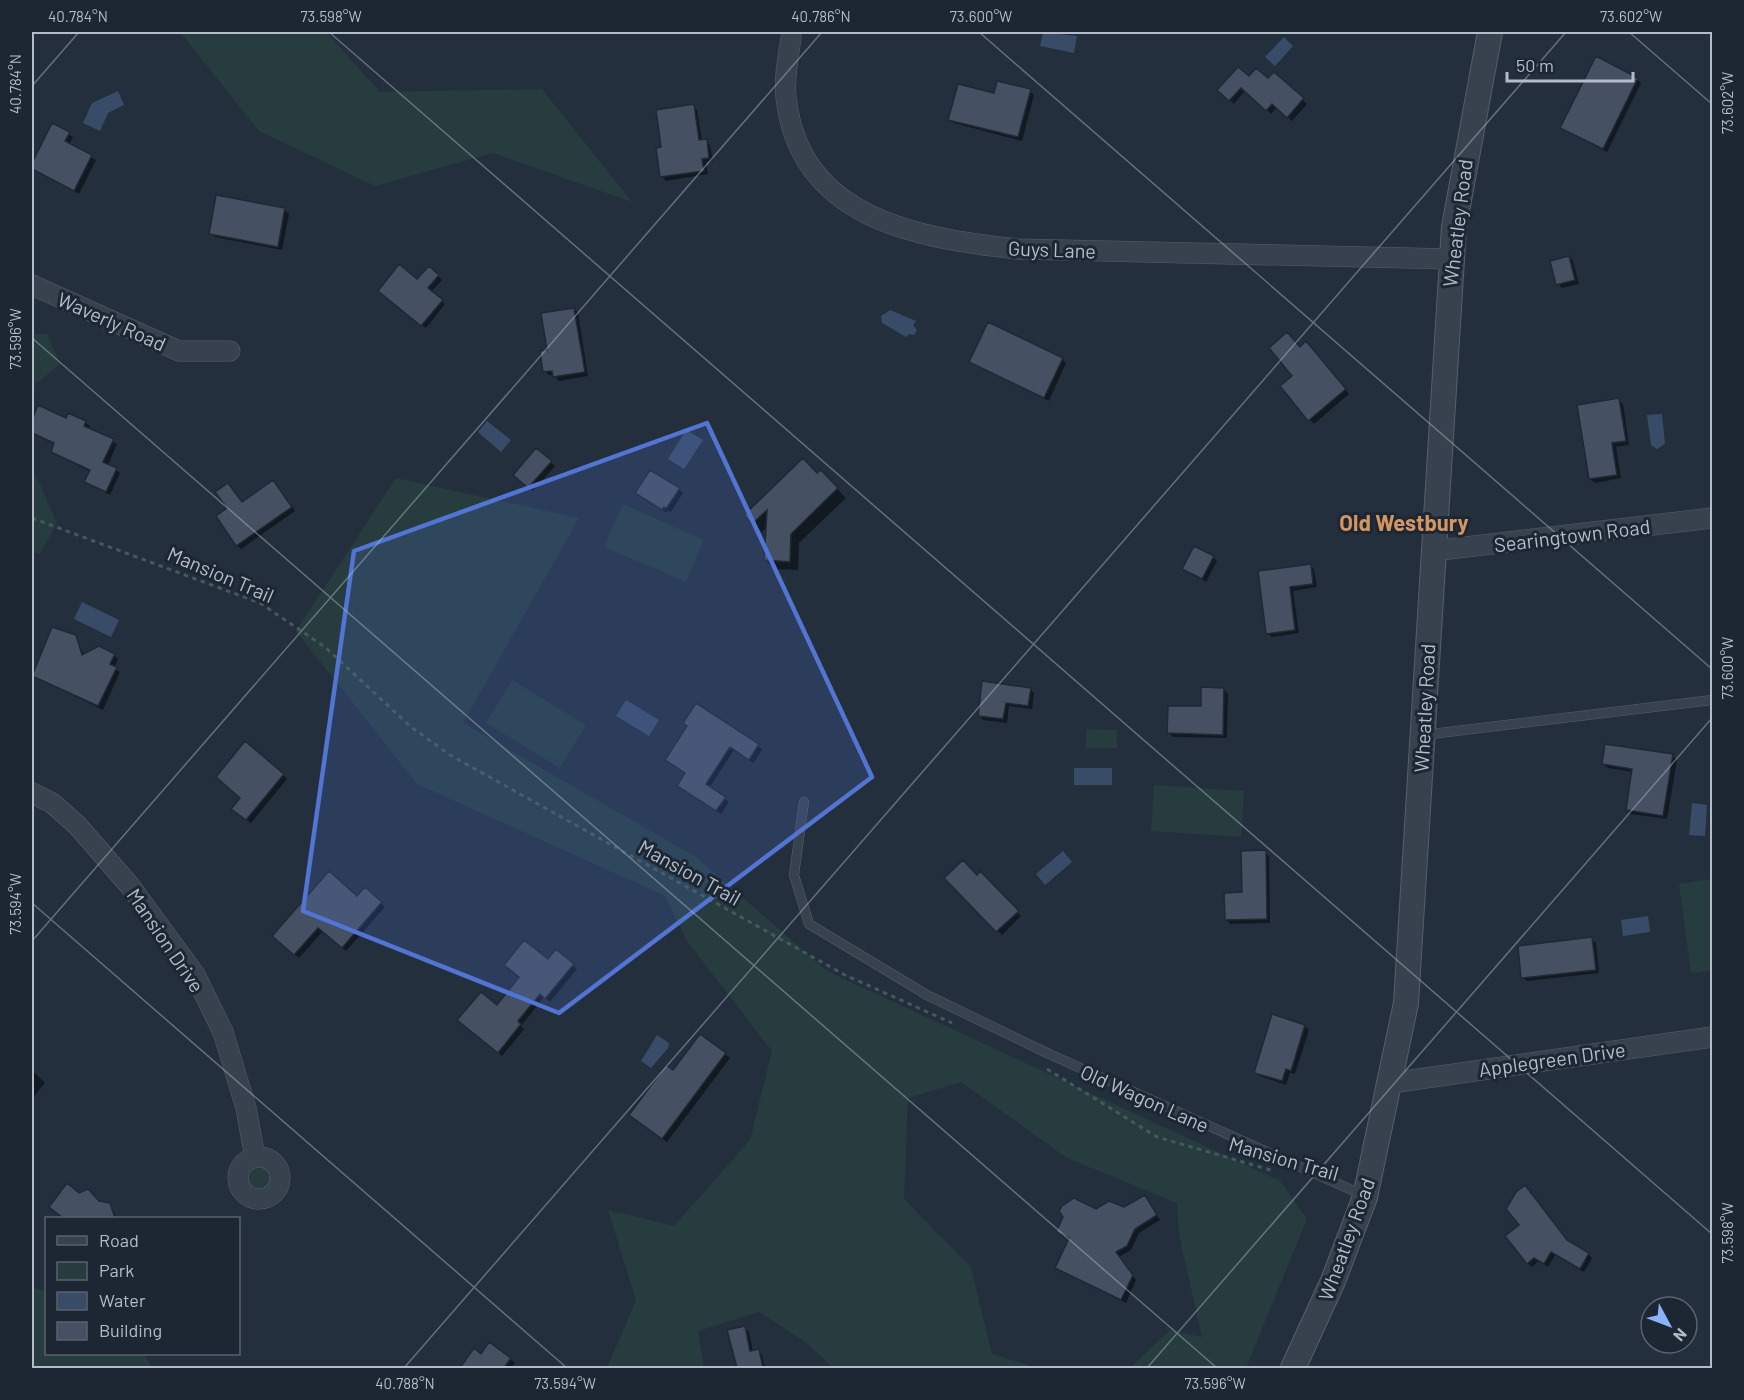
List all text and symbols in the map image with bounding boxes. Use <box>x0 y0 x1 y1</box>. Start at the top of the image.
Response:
text: 40.784°N <box>48 7 108 25</box>
text: 73.598°W <box>300 7 362 25</box>
text: 40.786°N <box>791 7 851 25</box>
text: 73.600°W <box>950 7 1012 25</box>
text: 73.602°W <box>1600 7 1662 25</box>
scale bar <box>1507 45 1633 83</box>
text: 40.784°N <box>6 54 24 114</box>
text: 50 m <box>1516 54 1554 76</box>
text: 73.602°W <box>1718 72 1736 134</box>
street label: Wheatley Road <box>1437 158 1477 288</box>
street label: Guys Lane <box>1008 235 1096 263</box>
street label: Waverly Road <box>54 286 170 356</box>
text: 73.596°W <box>6 308 24 370</box>
district label: Old Westbury <box>1339 509 1469 535</box>
street label: Searingtown Road <box>1493 514 1651 556</box>
street label: Mansion Trail <box>164 541 278 607</box>
text: 73.600°W <box>1718 637 1736 699</box>
street label: Wheatley Road <box>1409 643 1439 773</box>
street label: Mansion Trail <box>635 834 745 910</box>
text: 73.594°W <box>6 873 24 935</box>
street label: Mansion Drive <box>122 883 210 997</box>
street label: Applegreen Drive <box>1477 1037 1627 1081</box>
street label: Old Wagon Lane <box>1077 1059 1213 1137</box>
street label: Mansion Trail <box>1226 1131 1342 1185</box>
street label: Wheatley Road <box>1313 1174 1379 1304</box>
text: 73.598°W <box>1718 1202 1736 1264</box>
legend <box>45 1217 240 1355</box>
text: Road <box>99 1229 139 1251</box>
text: Park <box>99 1259 134 1281</box>
text: Water <box>99 1289 146 1311</box>
north arrow <box>1639 1295 1699 1355</box>
text: Building <box>99 1319 162 1341</box>
text: N <box>1670 1325 1691 1345</box>
text: 40.788°N <box>375 1374 435 1392</box>
text: 73.594°W <box>534 1374 596 1392</box>
text: 73.596°W <box>1184 1374 1246 1392</box>

